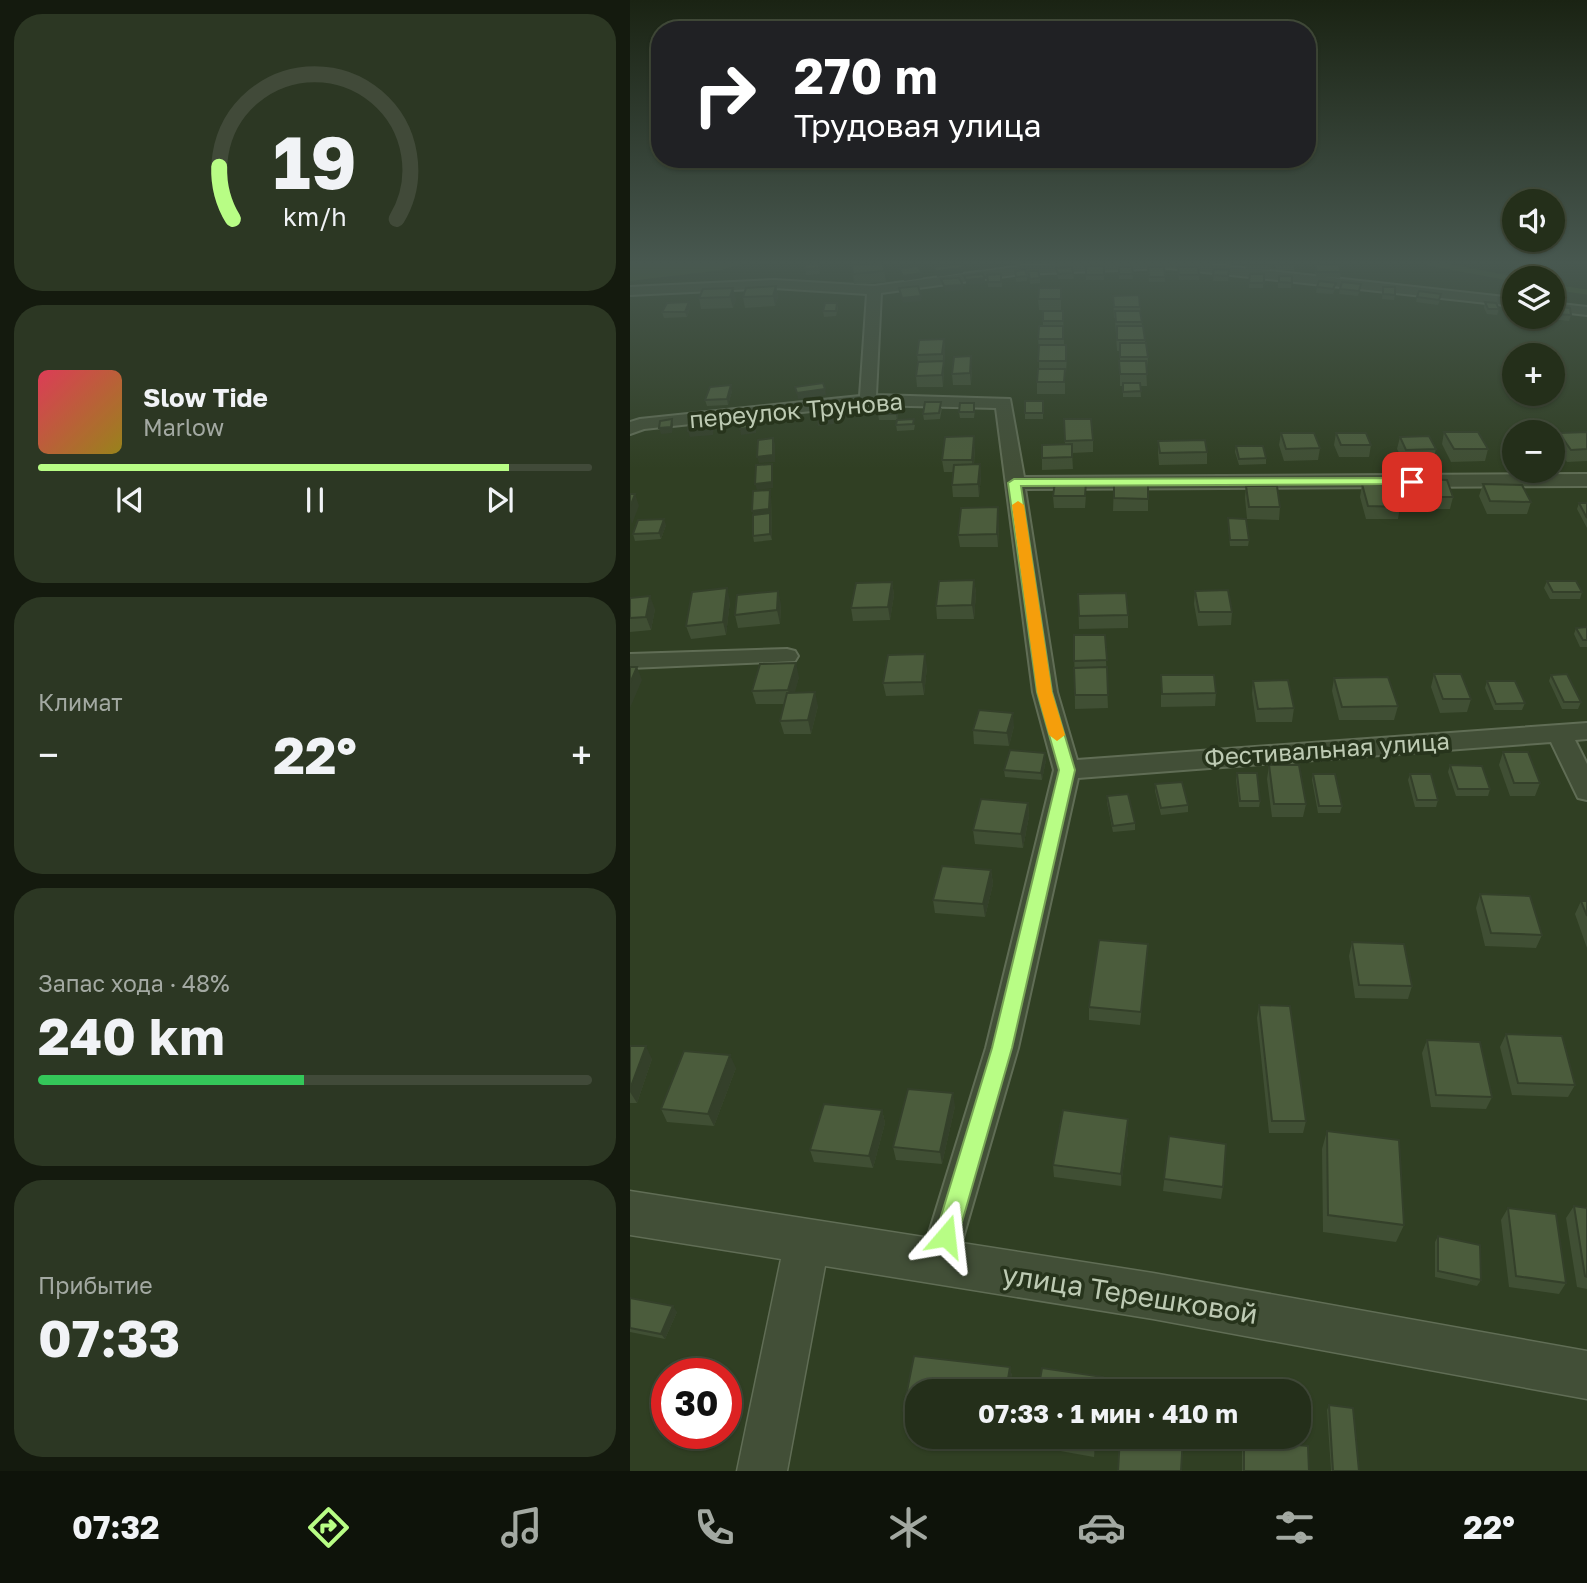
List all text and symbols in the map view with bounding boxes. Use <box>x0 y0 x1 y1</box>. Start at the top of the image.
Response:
text: 270 m <box>794 46 938 105</box>
icon: right <box>679 49 770 140</box>
text: Трудовая улица <box>794 106 1042 144</box>
text: 19 <box>273 118 357 205</box>
map controls <box>1502 189 1565 483</box>
button: sound <box>1502 189 1565 252</box>
text: km/h <box>283 201 347 232</box>
button: layers <box>1502 266 1565 329</box>
button: + <box>1502 343 1565 406</box>
text: Slow Tide <box>143 382 268 413</box>
street label: переулок Трунова <box>688 386 904 433</box>
text: Marlow <box>143 413 224 441</box>
button: − <box>1502 420 1565 483</box>
pin <box>1382 452 1442 512</box>
icon: arrive <box>1393 463 1431 501</box>
icon: previous <box>111 481 149 519</box>
icon: pause <box>296 481 334 519</box>
icon: next <box>481 481 519 519</box>
text: Климат <box>38 688 123 716</box>
text: 22° <box>273 723 357 785</box>
street label: Фестивальная улица <box>1203 725 1451 772</box>
text: − <box>38 732 59 777</box>
text: + <box>571 732 592 777</box>
text: Запас хода · 48% <box>38 969 229 997</box>
text: 240 km <box>38 1004 225 1066</box>
position arrow <box>909 1199 983 1273</box>
street label: улица Терешковой <box>1000 1257 1260 1330</box>
text: Прибытие <box>38 1271 153 1299</box>
text: 07:33 <box>38 1306 180 1368</box>
speed limit sign: 30 <box>651 1358 742 1449</box>
text: 07:33 · 1 мин · 410 m <box>978 1398 1238 1429</box>
icon: directions <box>304 1503 353 1552</box>
icon: music <box>497 1503 546 1552</box>
icon: phone <box>690 1503 739 1552</box>
icon: climate <box>884 1503 933 1552</box>
icon: car <box>1077 1503 1126 1552</box>
icon: filters <box>1270 1503 1319 1552</box>
text: 07:32 <box>72 1508 160 1546</box>
text: 22° <box>1463 1508 1515 1546</box>

